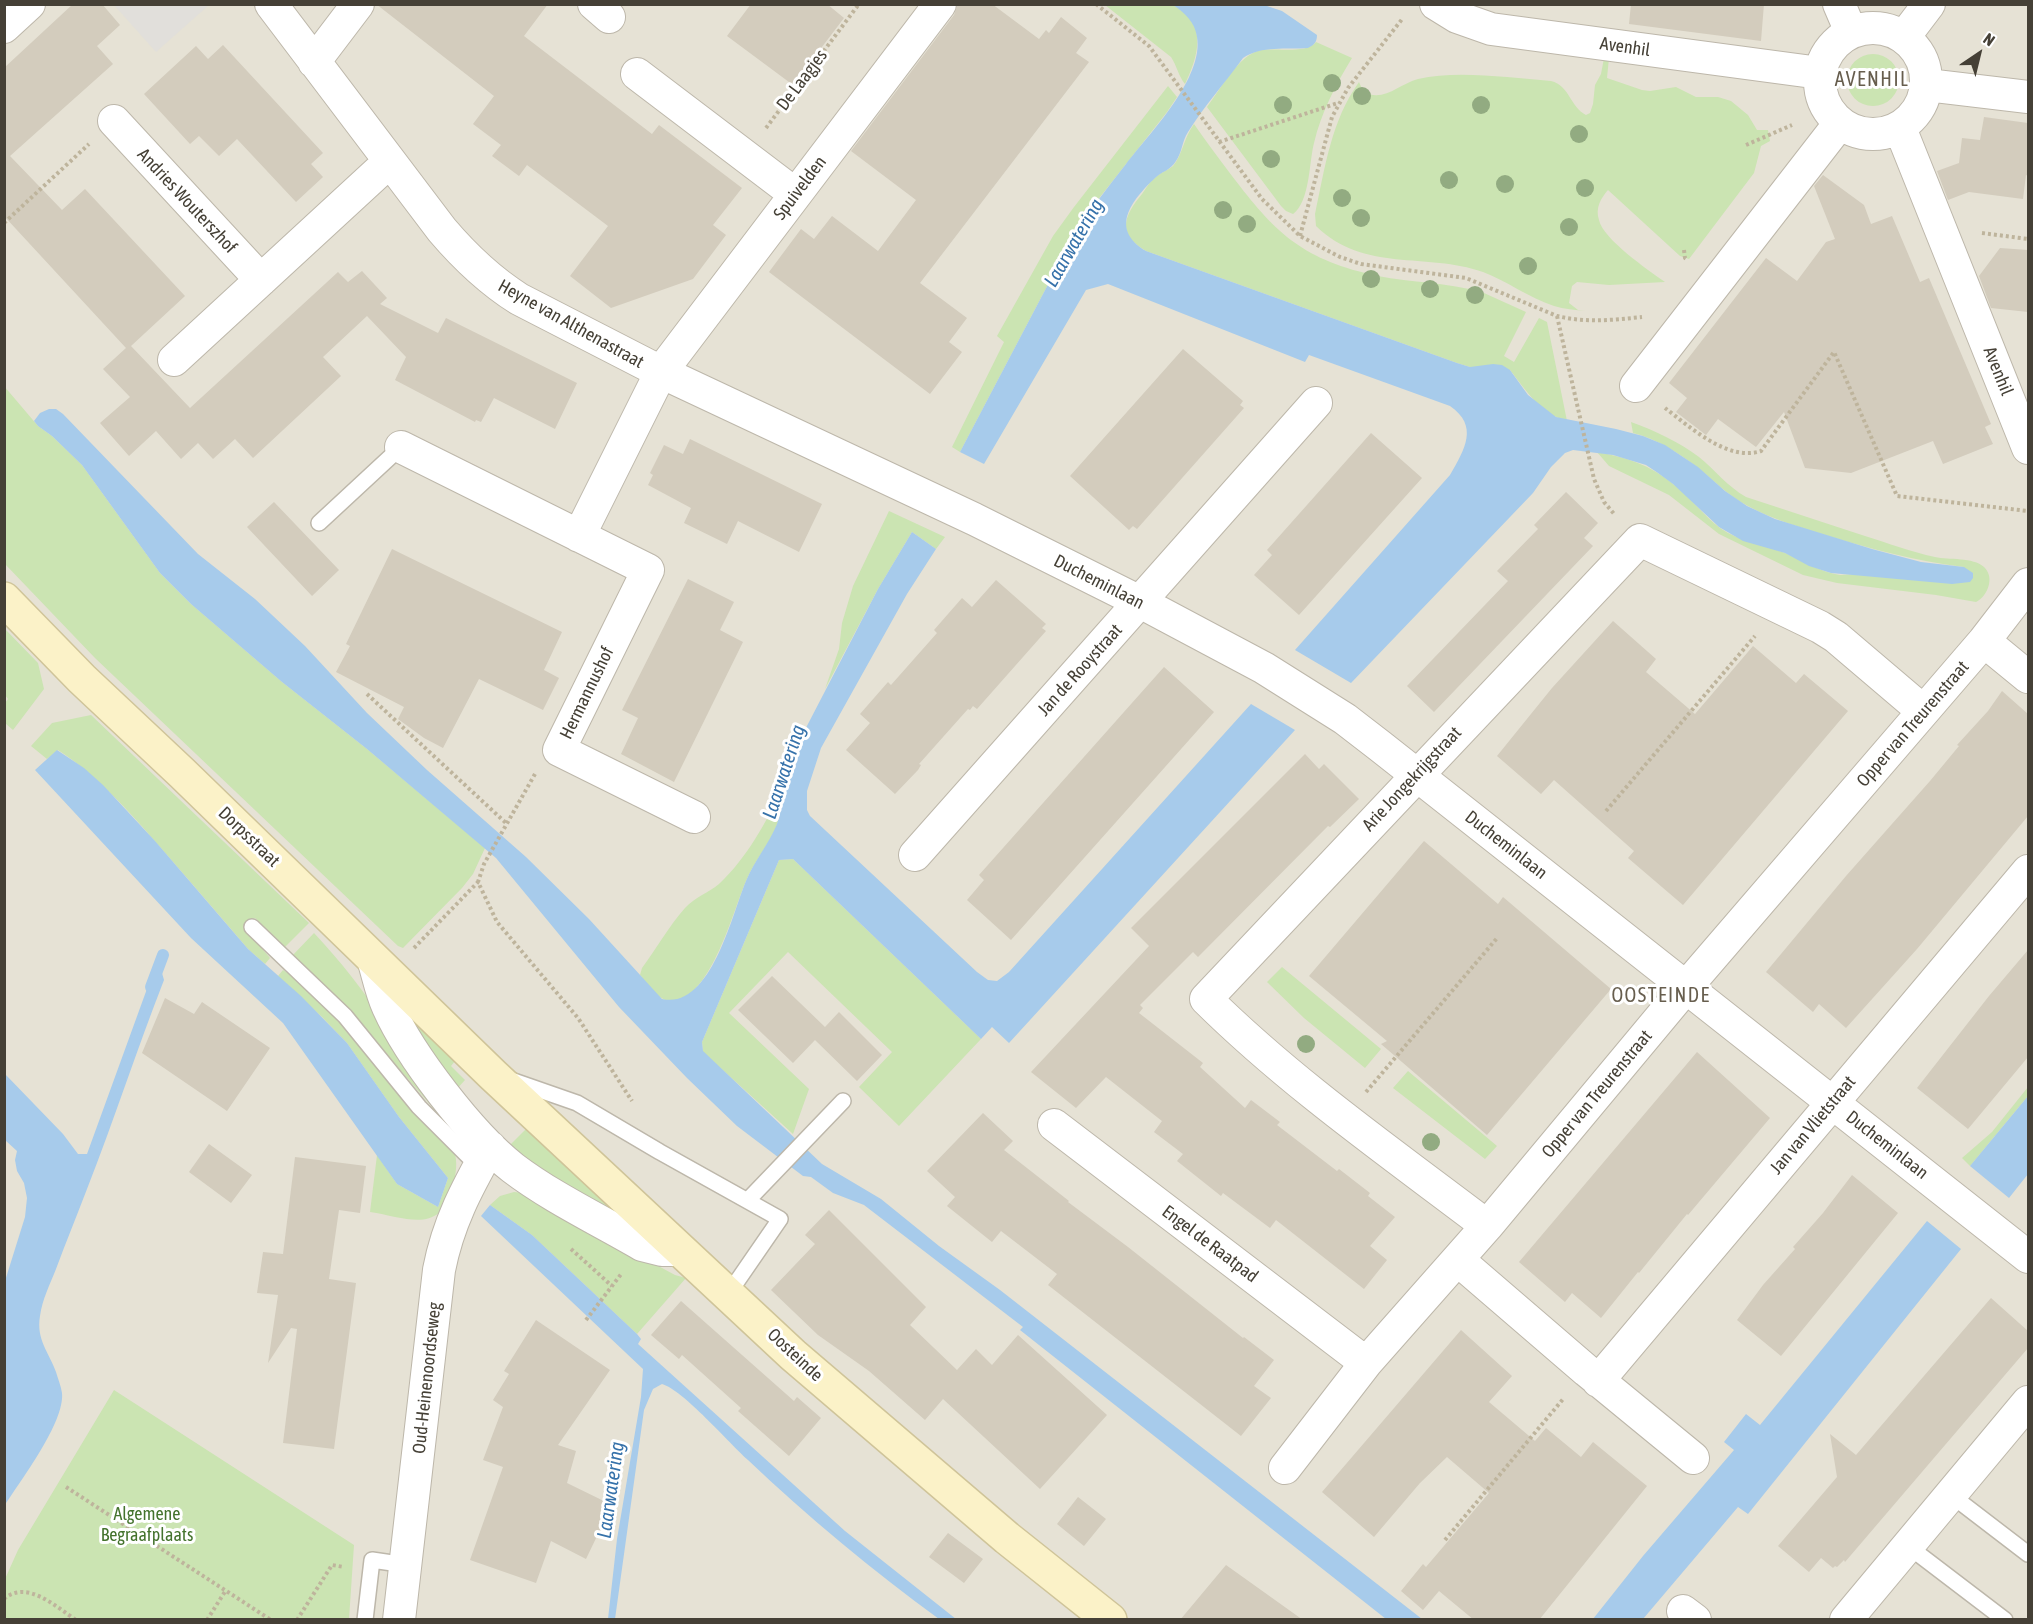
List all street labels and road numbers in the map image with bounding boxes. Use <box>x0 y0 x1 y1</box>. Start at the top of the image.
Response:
street label: Avenhil <box>1598 33 1652 61</box>
street label: De Laagjes <box>772 45 832 115</box>
street label: Andries Wouterszhof <box>133 144 241 258</box>
street label: Spuivelden <box>769 152 831 224</box>
street label: Heyne van Althenastraat <box>494 275 648 373</box>
street label: Avenhil <box>1979 343 2017 399</box>
street label: Ducheminlaan <box>1050 550 1148 614</box>
street label: Jan de Rooystraat <box>1033 620 1127 720</box>
street label: Hermannushof <box>555 643 619 743</box>
street label: Opper van Treurenstraat <box>1852 657 1974 791</box>
street label: Arie Jongekrijgstraat <box>1358 722 1466 836</box>
street label: Dorpsstraat <box>214 802 284 872</box>
street label: Ducheminlaan <box>1461 806 1551 884</box>
street label: Opper van Treurenstraat <box>1537 1026 1657 1162</box>
street label: Jan van Vlietstraat <box>1766 1071 1860 1179</box>
street label: Ducheminlaan <box>1842 1106 1932 1184</box>
street label: Engel de Raatpad <box>1158 1201 1262 1287</box>
street label: Oud-Heinenoordseweg <box>408 1301 446 1455</box>
street label: Oosteinde <box>763 1324 827 1386</box>

